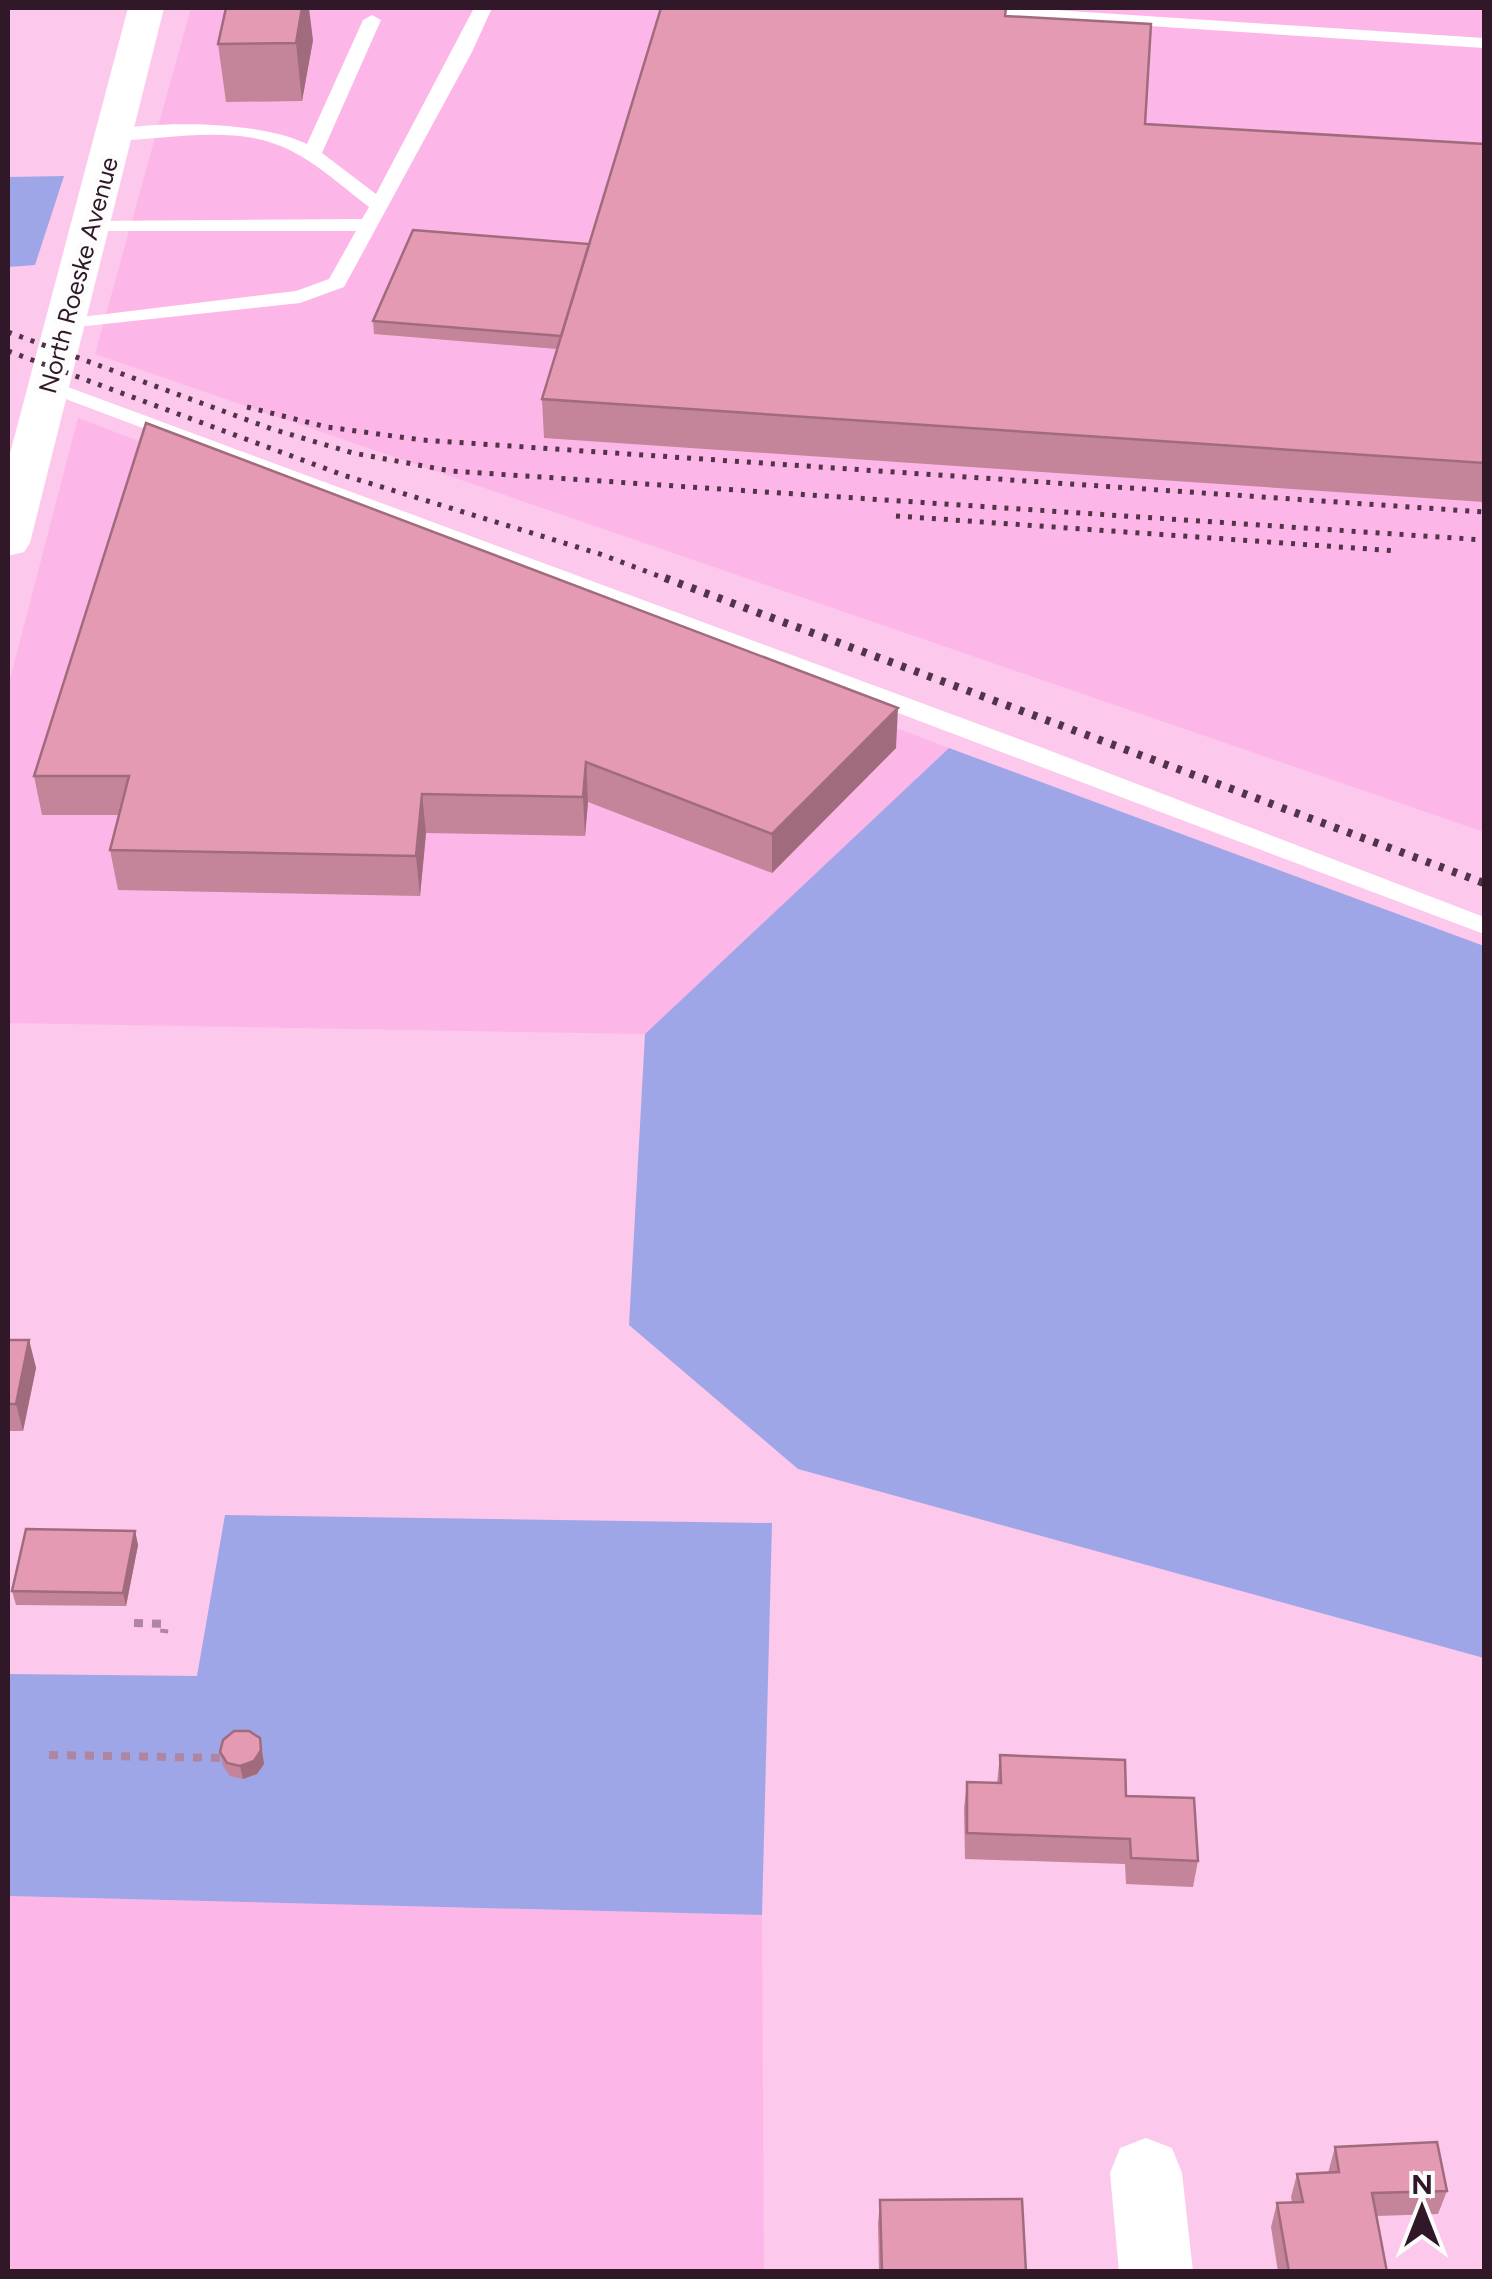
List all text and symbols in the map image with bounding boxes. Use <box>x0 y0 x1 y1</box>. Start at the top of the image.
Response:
street label: North Roeske Avenue <box>32 153 124 397</box>
north arrow <box>1372 2159 1472 2259</box>
text: N <box>1411 2167 1433 2201</box>

